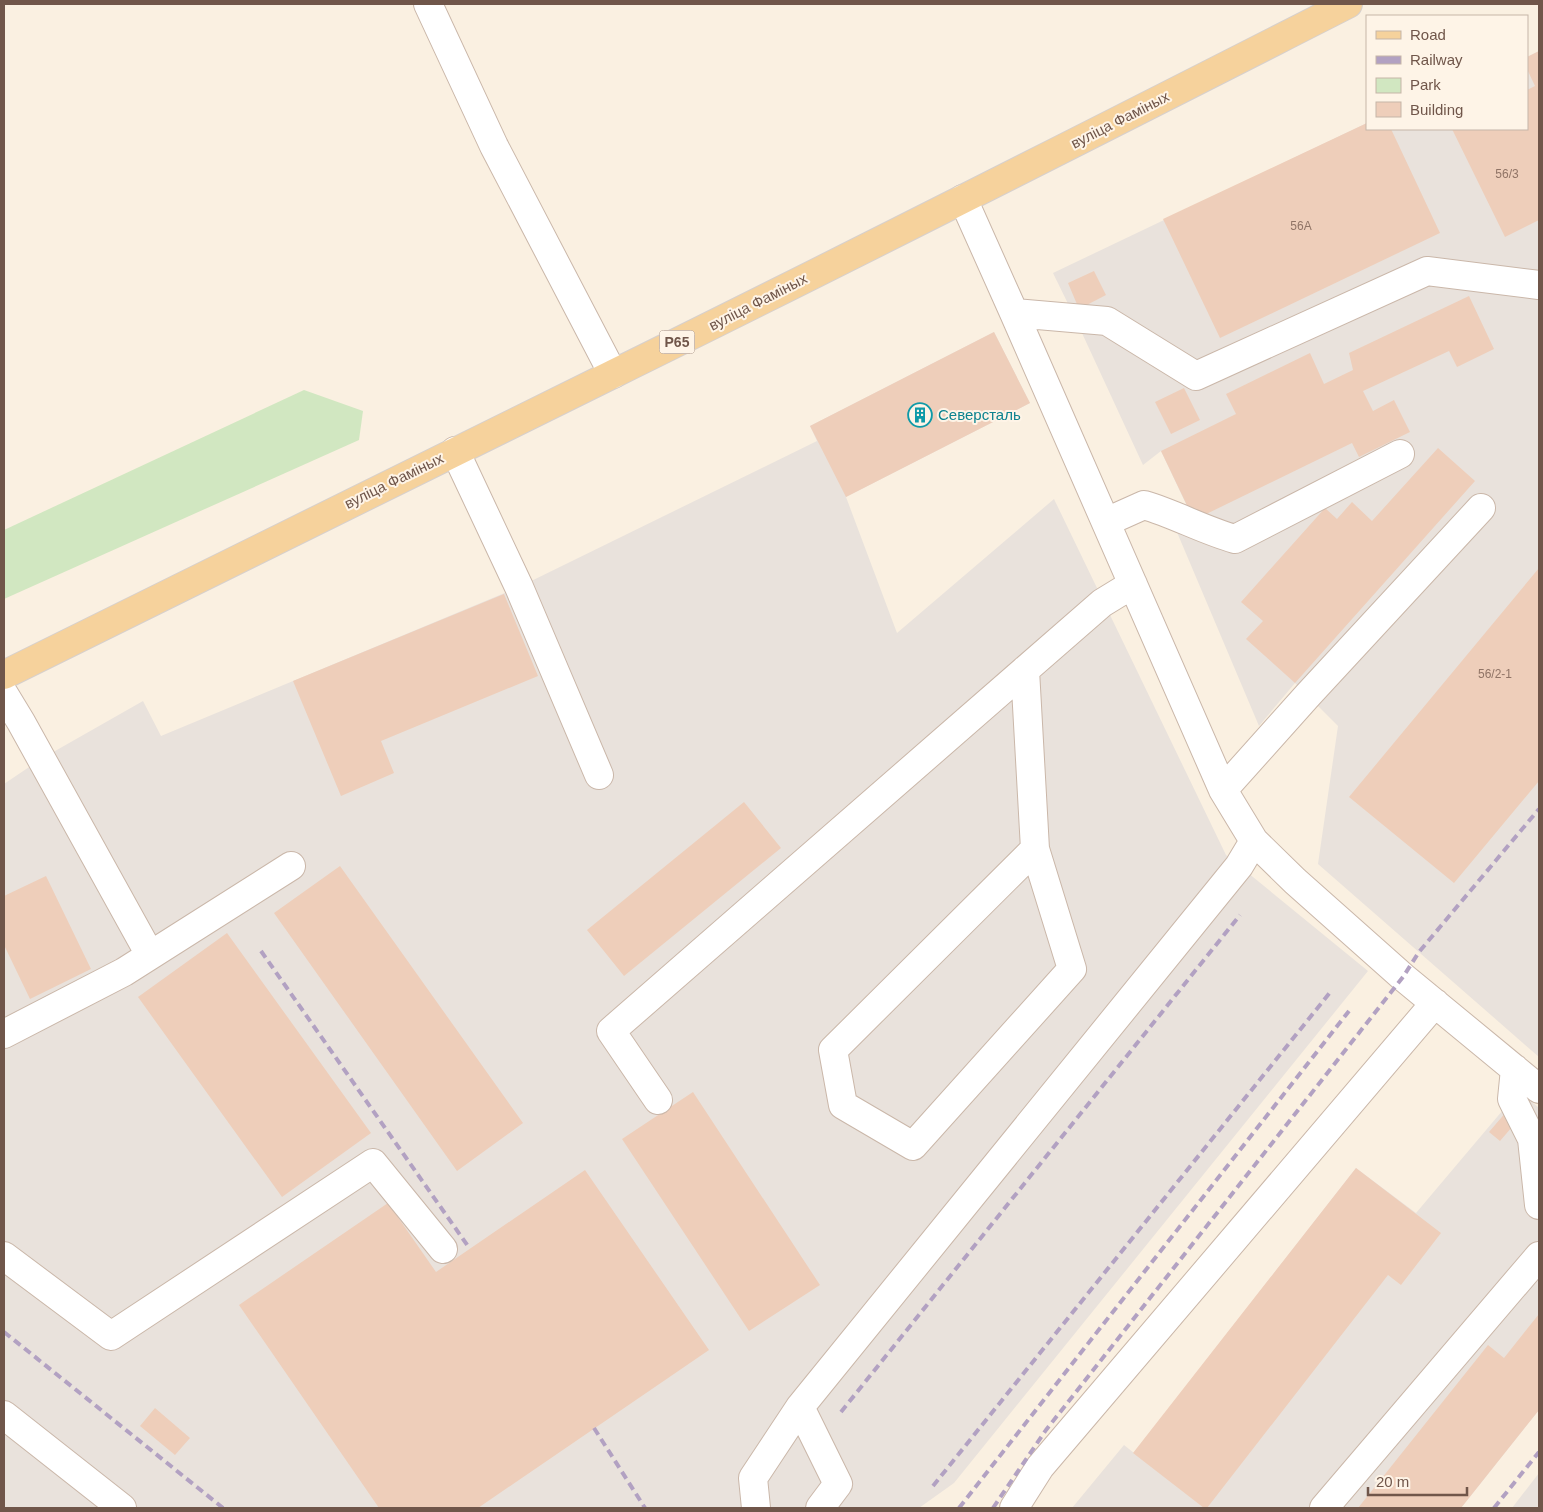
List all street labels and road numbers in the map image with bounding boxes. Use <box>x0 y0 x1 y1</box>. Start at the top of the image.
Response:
street label: вуліца Фаміных <box>1068 87 1172 152</box>
street label: вуліца Фаміных <box>706 269 810 334</box>
road number: Р65 <box>660 331 694 354</box>
street label: вуліца Фаміных <box>342 449 446 512</box>

